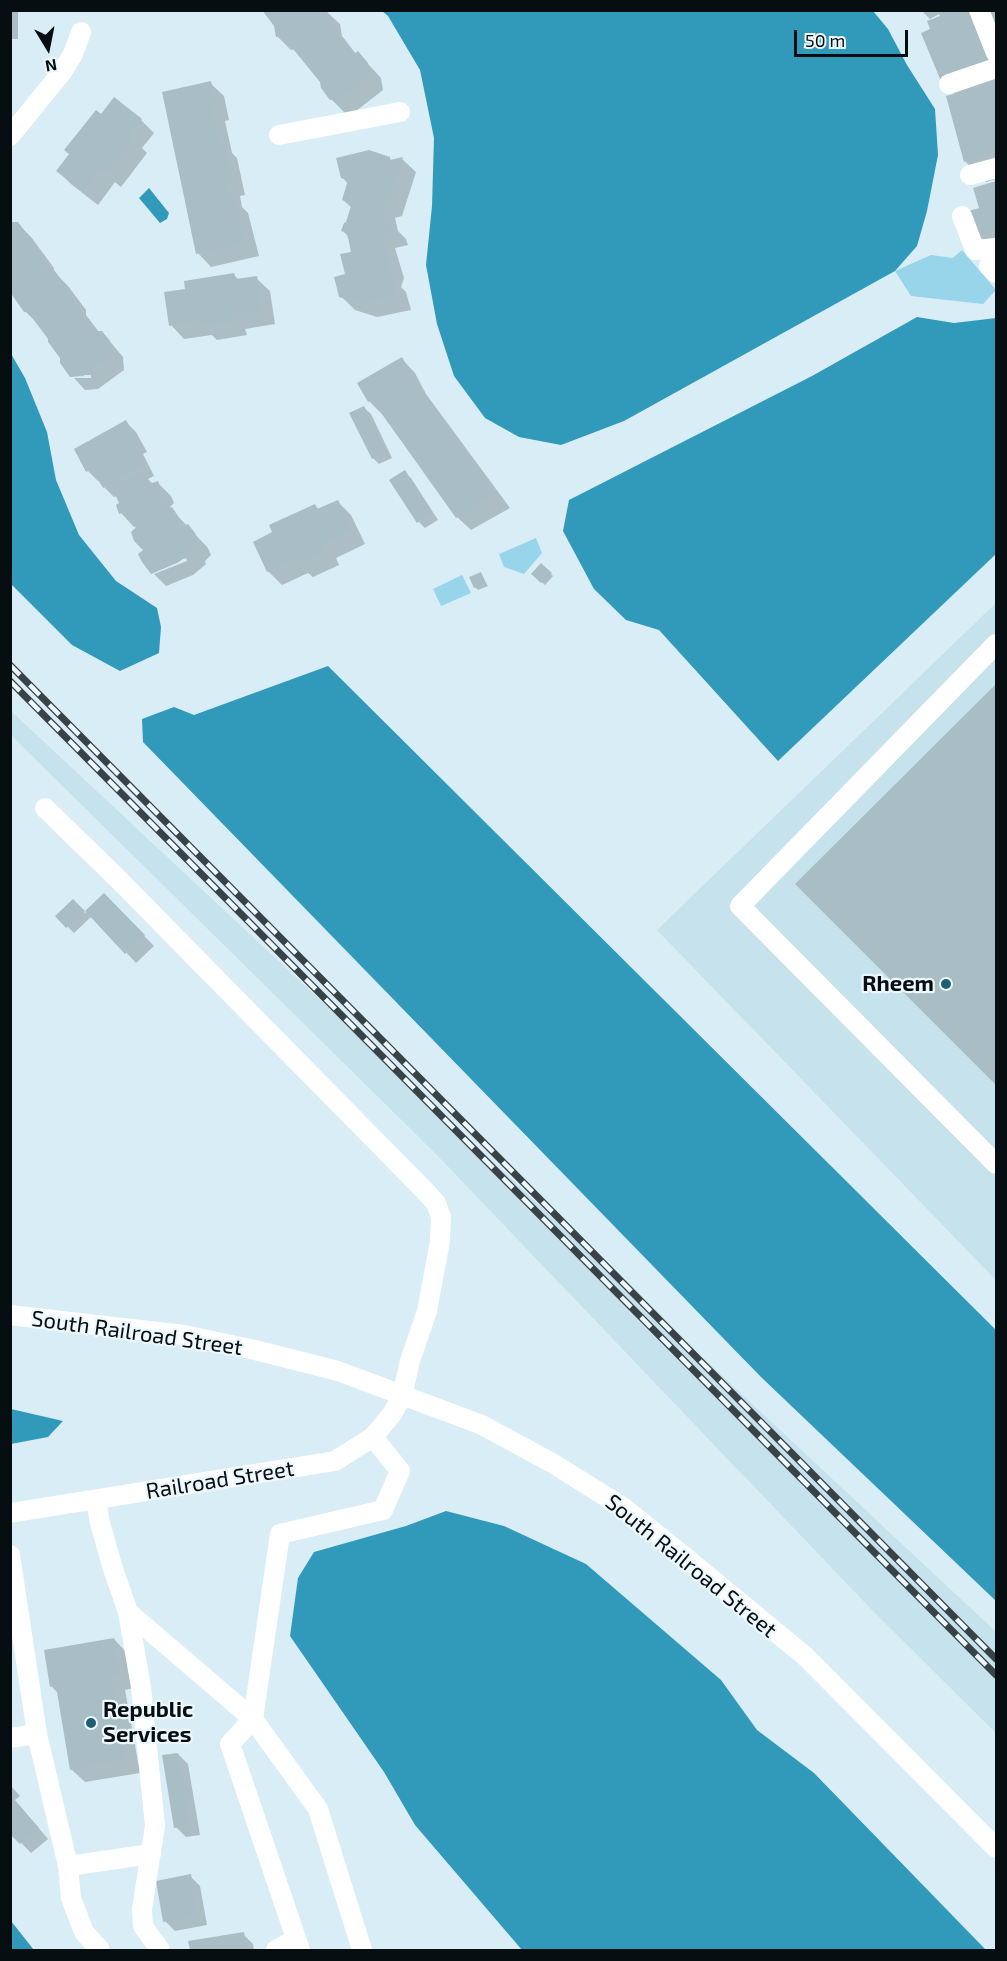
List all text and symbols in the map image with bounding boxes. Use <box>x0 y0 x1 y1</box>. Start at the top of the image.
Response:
north arrow <box>18 18 78 78</box>
scale bar <box>797 18 911 56</box>
text: 50 m <box>805 29 845 51</box>
text: N <box>44 56 59 77</box>
place label: Rheem <box>862 971 934 997</box>
marker: Rheem <box>939 977 953 991</box>
street label: South Railroad Street <box>30 1305 244 1361</box>
street label: Railroad Street <box>144 1455 296 1505</box>
street label: South Railroad Street <box>600 1489 782 1643</box>
place label: Republic Services <box>103 1697 193 1748</box>
marker: Republic Services <box>84 1716 98 1730</box>

